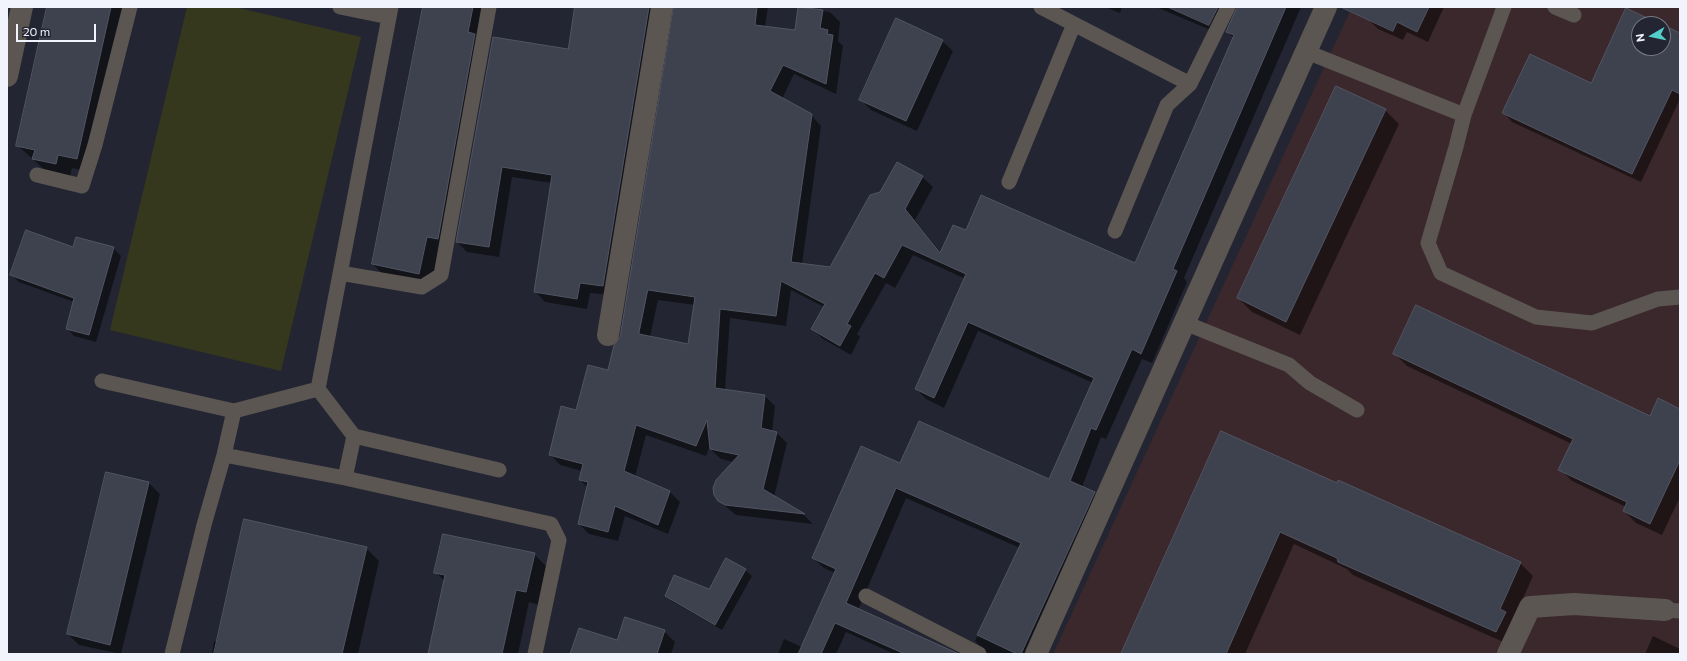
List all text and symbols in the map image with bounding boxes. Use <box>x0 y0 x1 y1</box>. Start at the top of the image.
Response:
scale bar <box>18 16 98 42</box>
north arrow <box>1631 16 1671 56</box>
text: 20 m <box>23 24 50 38</box>
text: N <box>1633 33 1647 43</box>

